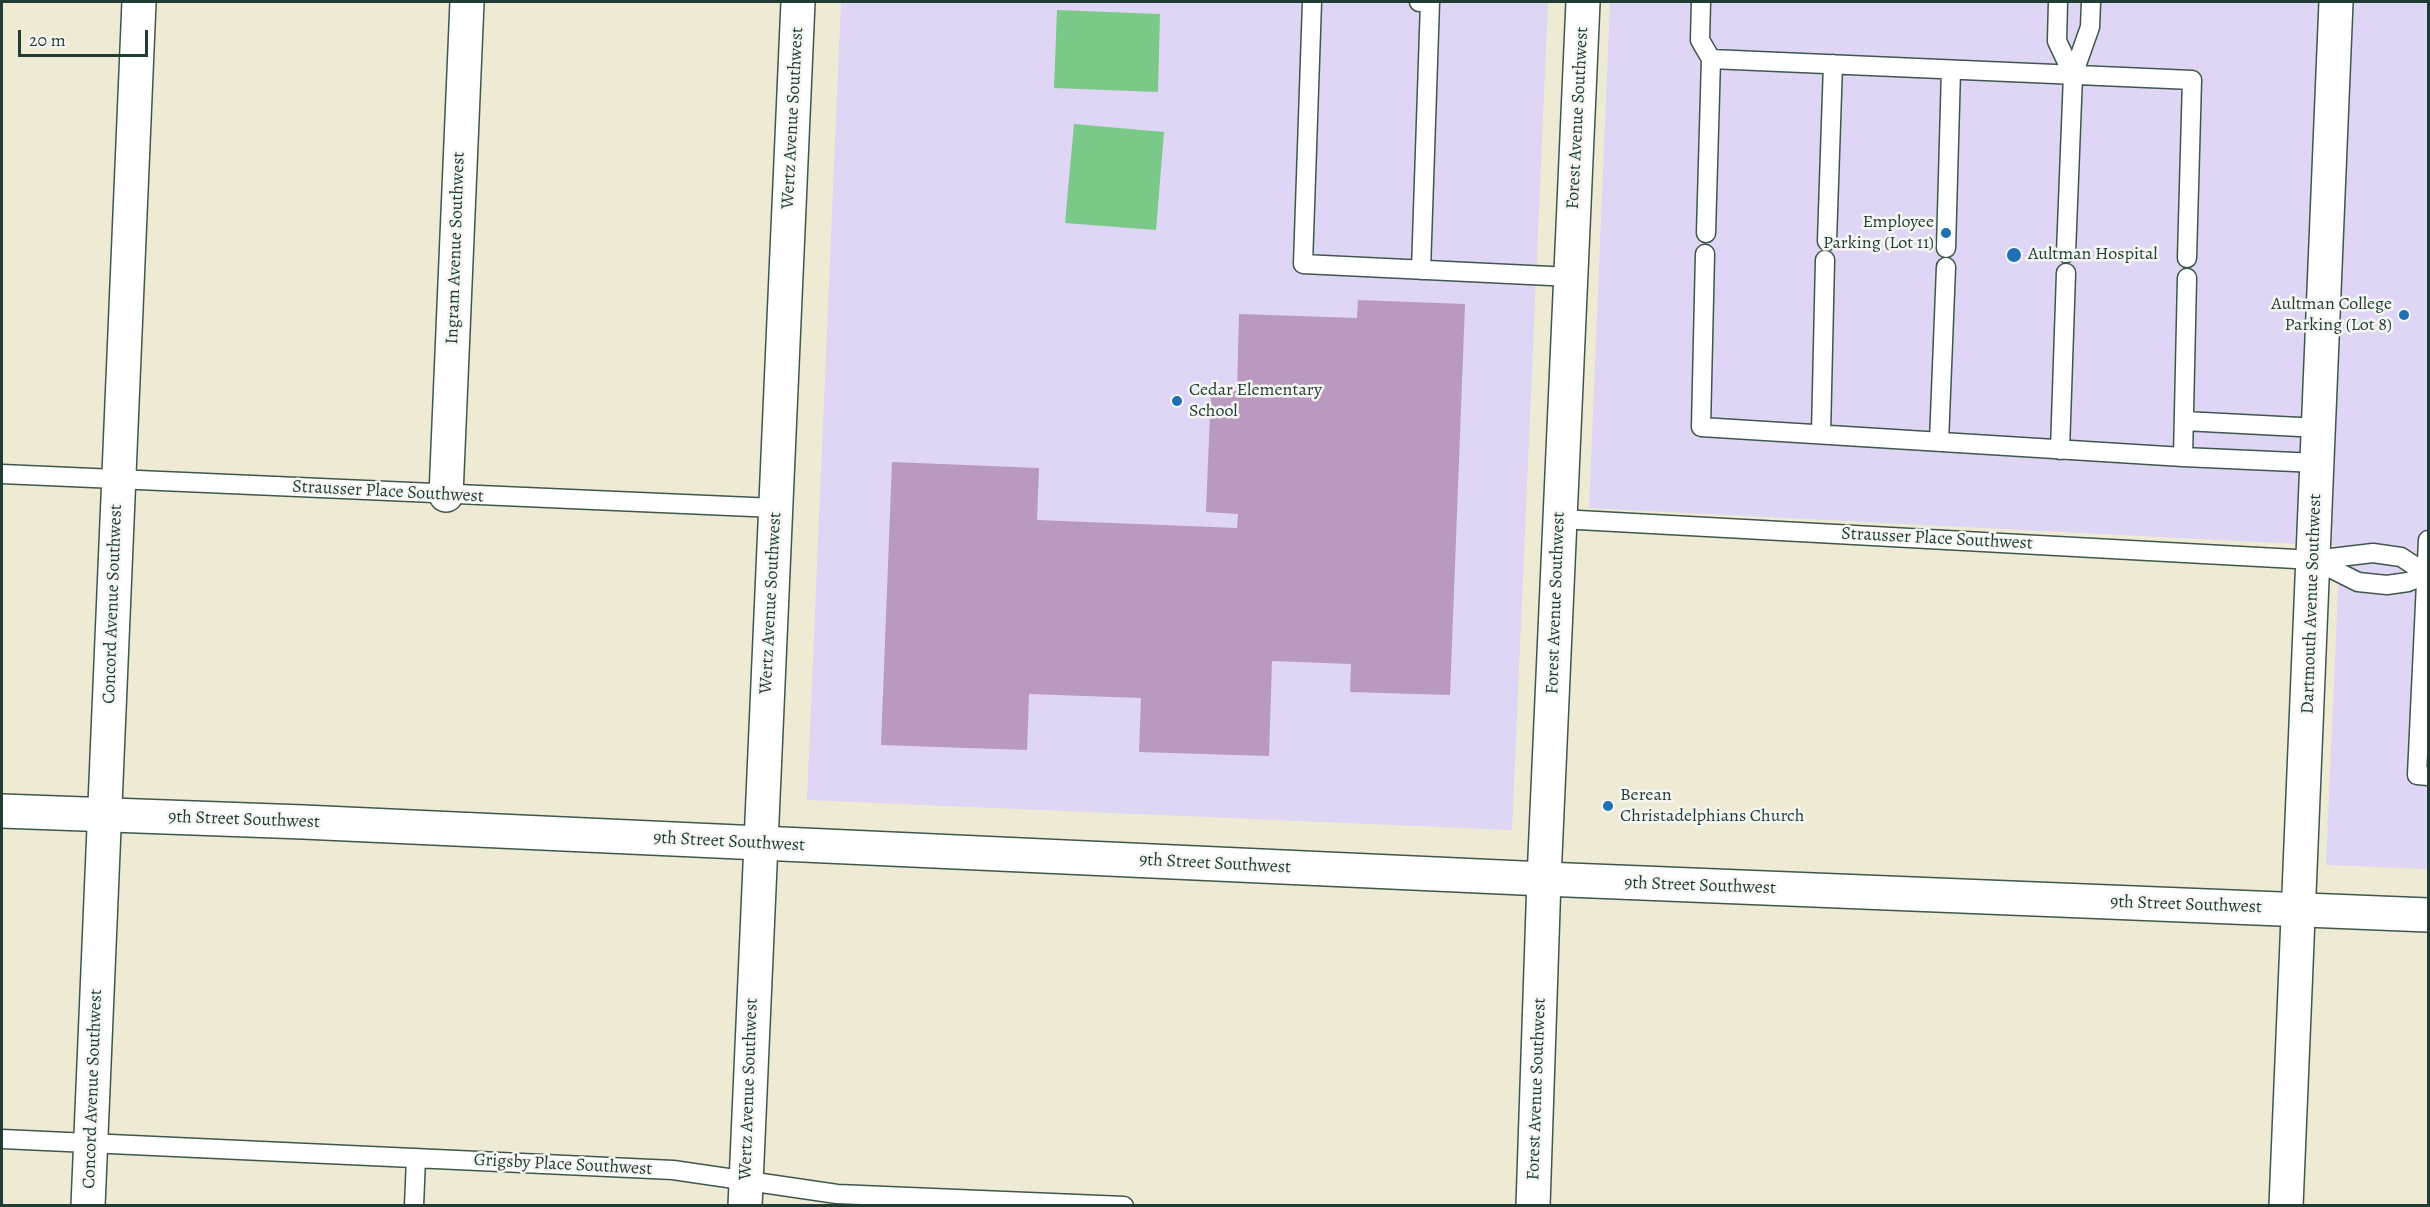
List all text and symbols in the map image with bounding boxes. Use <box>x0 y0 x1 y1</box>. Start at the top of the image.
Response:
scale bar <box>21 18 152 56</box>
street label: Forest Avenue Southwest <box>1562 26 1594 210</box>
street label: Wertz Avenue Southwest <box>777 27 809 209</box>
text: 20 m <box>29 28 66 52</box>
street label: Ingram Avenue Southwest <box>442 151 470 345</box>
place label: Employee Parking (Lot 11) <box>1823 212 1934 254</box>
marker: Employee Parking (Lot 11) <box>1939 226 1953 240</box>
place label: Aultman Hospital <box>2028 244 2158 266</box>
marker: Aultman Hospital <box>2005 246 2023 264</box>
place label: Aultman College Parking (Lot 8) <box>2271 294 2392 336</box>
marker: Aultman College Parking (Lot 8) <box>2397 308 2411 322</box>
place label: Cedar Elementary School <box>1189 380 1322 422</box>
marker: Cedar Elementary School <box>1170 394 1184 408</box>
street label: Strausser Place Southwest <box>292 476 484 508</box>
street label: Dartmouth Avenue Southwest <box>2297 493 2327 715</box>
street label: Concord Avenue Southwest <box>99 504 127 704</box>
street label: Forest Avenue Southwest <box>1542 511 1570 695</box>
street label: Wertz Avenue Southwest <box>755 512 787 694</box>
street label: Strausser Place Southwest <box>1841 523 2033 555</box>
place label: Berean Christadelphians Church <box>1620 785 1804 828</box>
marker: Berean Christadelphians Church <box>1601 799 1615 813</box>
street label: 9th Street Southwest <box>168 807 320 833</box>
street label: 9th Street Southwest <box>653 827 805 857</box>
street label: 9th Street Southwest <box>1139 849 1291 879</box>
street label: 9th Street Southwest <box>1624 873 1776 899</box>
street label: 9th Street Southwest <box>2110 892 2262 918</box>
street label: Concord Avenue Southwest <box>79 989 107 1189</box>
street label: Forest Avenue Southwest <box>1523 997 1551 1181</box>
street label: Wertz Avenue Southwest <box>735 998 763 1180</box>
street label: Grigsby Place Southwest <box>473 1150 653 1180</box>

